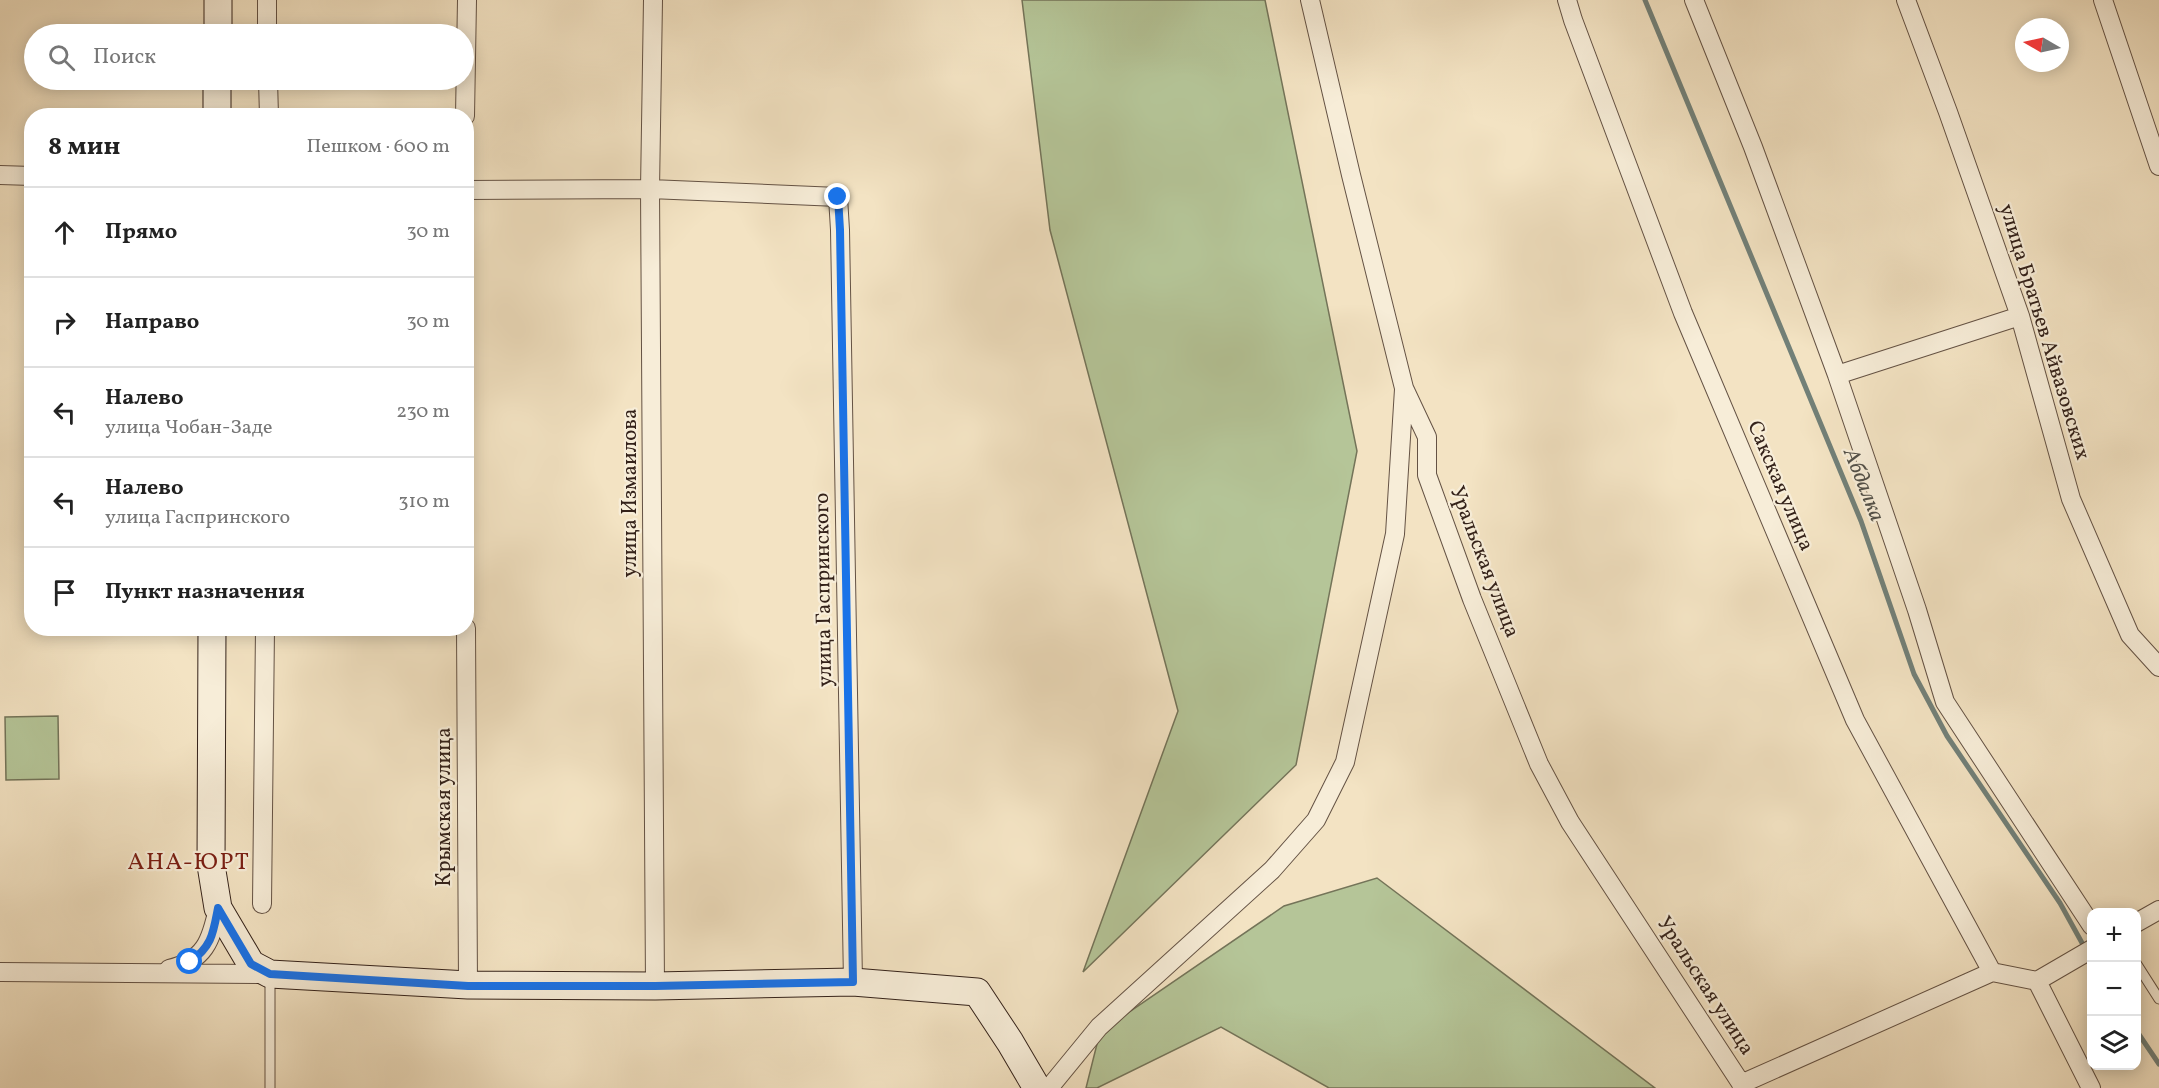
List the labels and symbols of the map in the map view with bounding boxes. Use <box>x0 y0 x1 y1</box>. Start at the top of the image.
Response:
north arrow <box>2015 18 2069 72</box>
route end <box>824 183 850 209</box>
street label: улица Братьев Айвазовских <box>1991 200 2097 464</box>
street label: улица Измаилова <box>616 409 645 577</box>
street label: Сакская улица <box>1739 416 1821 556</box>
water label: Абдалка <box>1834 443 1892 526</box>
street label: Уральская улица <box>1442 482 1526 642</box>
street label: улица Гаспринского <box>808 493 840 687</box>
street label: Крымская улица <box>430 727 459 887</box>
district label: АНА-ЮРТ <box>128 846 250 880</box>
street label: Уральская улица <box>1649 911 1761 1061</box>
route start <box>176 948 202 974</box>

